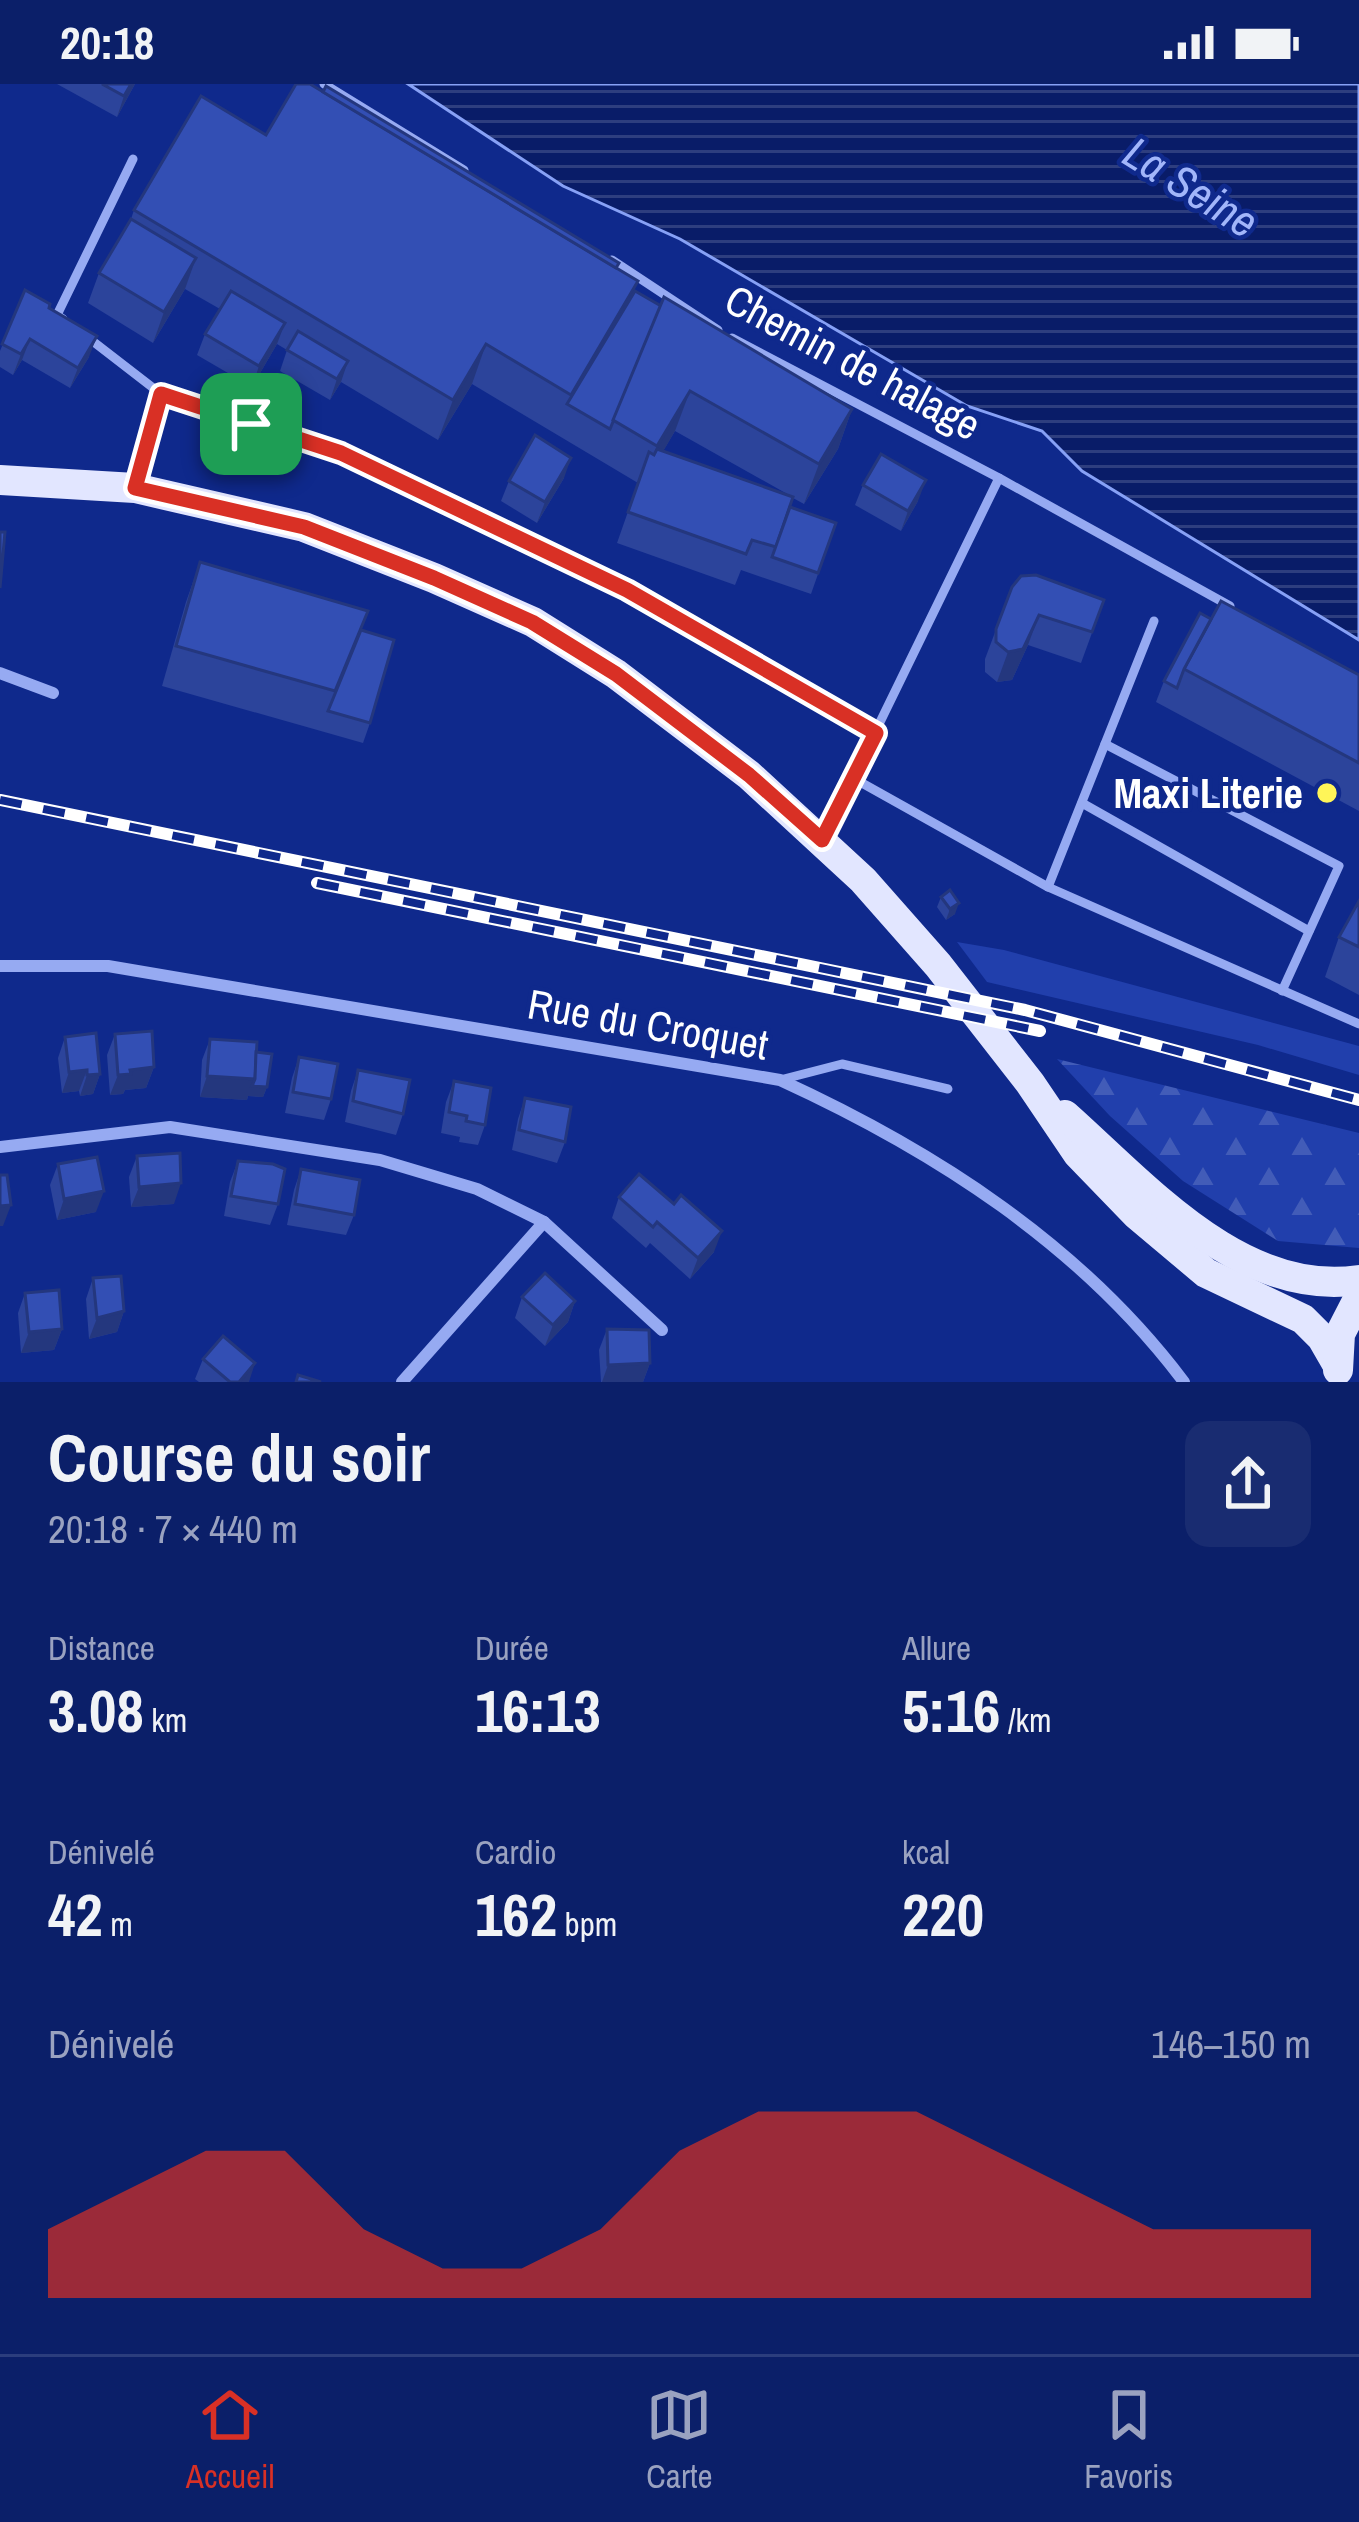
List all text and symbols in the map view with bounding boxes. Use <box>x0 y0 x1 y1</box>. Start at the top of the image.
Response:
text: 20:18 <box>60 12 154 73</box>
water label: La Seine <box>1112 122 1270 252</box>
street label: Chemin de halage <box>716 271 990 453</box>
pin <box>200 373 302 475</box>
icon: arrive <box>218 391 284 457</box>
place label: Maxi Literie <box>1113 765 1303 821</box>
marker: Maxi Literie <box>1314 780 1340 806</box>
street label: Rue du Croquet <box>523 975 773 1073</box>
text: Course du soir <box>48 1413 430 1502</box>
button: share <box>1185 1421 1311 1547</box>
text: 20:18 · 7 × 440 m <box>48 1503 298 1555</box>
text: Distance <box>48 1626 155 1670</box>
text: Durée <box>475 1626 549 1670</box>
text: Allure <box>902 1626 971 1670</box>
text: 3.08 <box>48 1670 144 1751</box>
text: 16:13 <box>475 1670 601 1751</box>
text: 5:16 <box>902 1670 1000 1751</box>
text: km <box>144 1698 187 1742</box>
text: /km <box>1000 1698 1052 1742</box>
text: Dénivelé <box>48 1830 155 1874</box>
text: Cardio <box>475 1830 556 1874</box>
text: kcal <box>902 1830 950 1874</box>
text: 42 <box>48 1874 103 1955</box>
text: 162 <box>475 1874 557 1955</box>
text: 220 <box>902 1874 984 1955</box>
text: m <box>103 1902 133 1946</box>
text: bpm <box>557 1902 617 1946</box>
text: Dénivelé <box>48 2018 174 2070</box>
text: 146–150 m <box>1151 2018 1311 2070</box>
tab: Accueil <box>186 2382 275 2498</box>
tab: Carte <box>646 2382 713 2498</box>
tab: Favoris <box>1084 2382 1173 2498</box>

